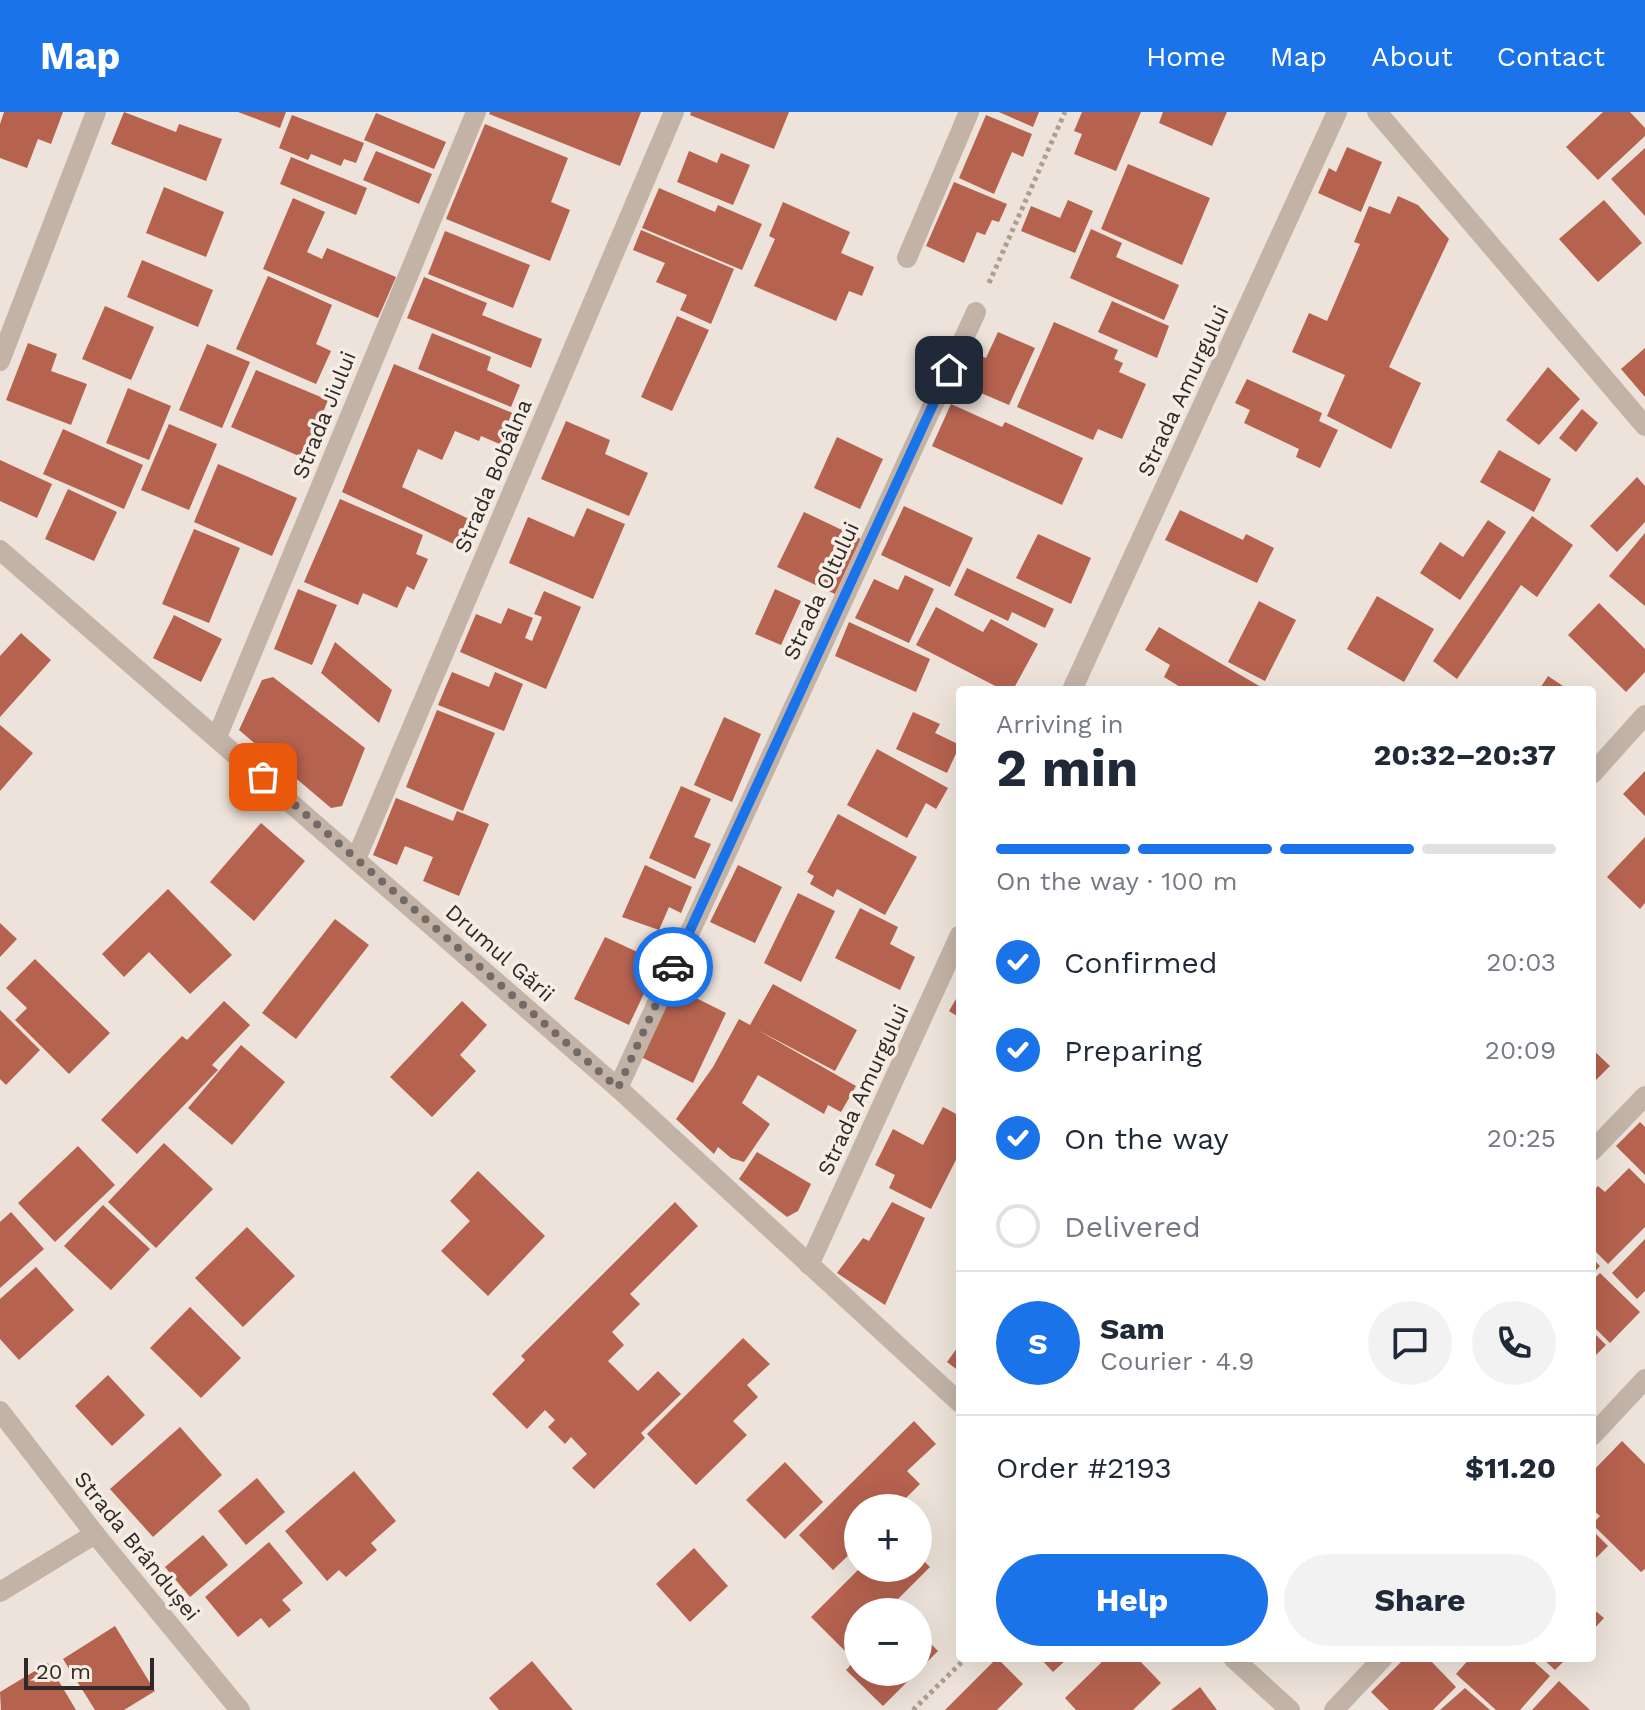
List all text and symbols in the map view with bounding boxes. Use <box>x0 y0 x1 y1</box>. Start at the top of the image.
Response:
text: Map <box>40 34 120 78</box>
text: Home <box>1146 40 1226 73</box>
text: Map <box>1270 40 1327 73</box>
text: About <box>1371 40 1453 73</box>
text: Contact <box>1497 40 1605 73</box>
street label: Strada Amurgului <box>1132 302 1234 480</box>
pin <box>915 336 983 404</box>
street label: Strada Jiului <box>287 348 361 482</box>
icon: home <box>927 348 971 392</box>
street label: Strada Bobâlna <box>449 395 537 557</box>
street label: Strada Oltului <box>778 518 864 664</box>
text: Arriving in <box>996 709 1124 739</box>
text: 20:32–20:37 <box>1373 737 1556 772</box>
text: 2 min <box>996 738 1138 799</box>
pin <box>229 743 297 811</box>
icon: bag <box>241 755 285 799</box>
text: On the way · 100 m <box>996 866 1237 896</box>
street label: Drumul Gării <box>441 899 559 1007</box>
courier <box>633 927 713 1007</box>
icon: check <box>996 940 1040 984</box>
icon: car <box>651 945 695 989</box>
text: Confirmed <box>1064 945 1218 980</box>
text: 20:03 <box>1486 947 1556 977</box>
street label: Strada Amurgului <box>812 1001 914 1179</box>
icon: check <box>996 1028 1040 1072</box>
text: Preparing <box>1064 1033 1202 1068</box>
text: 20:09 <box>1485 1035 1556 1065</box>
icon: check <box>996 1116 1040 1160</box>
text: On the way <box>1064 1121 1229 1156</box>
text: 20:25 <box>1487 1123 1556 1153</box>
text: Delivered <box>1064 1209 1201 1244</box>
button: chat <box>1368 1301 1452 1385</box>
button: phone <box>1472 1301 1556 1385</box>
text: Sam <box>1100 1311 1165 1346</box>
text: S <box>1028 1326 1048 1361</box>
text: Courier · 4.9 <box>1100 1346 1254 1376</box>
text: Order #2193 <box>996 1450 1172 1485</box>
text: $11.20 <box>1465 1450 1556 1485</box>
street label: Strada Brândușei <box>69 1467 205 1625</box>
map controls <box>844 1494 932 1686</box>
button: + <box>844 1494 932 1582</box>
button: Help <box>996 1554 1268 1646</box>
button: Share <box>1284 1554 1556 1646</box>
button: − <box>844 1598 932 1686</box>
scale bar <box>24 1654 154 1690</box>
text: 20 m <box>36 1659 91 1684</box>

